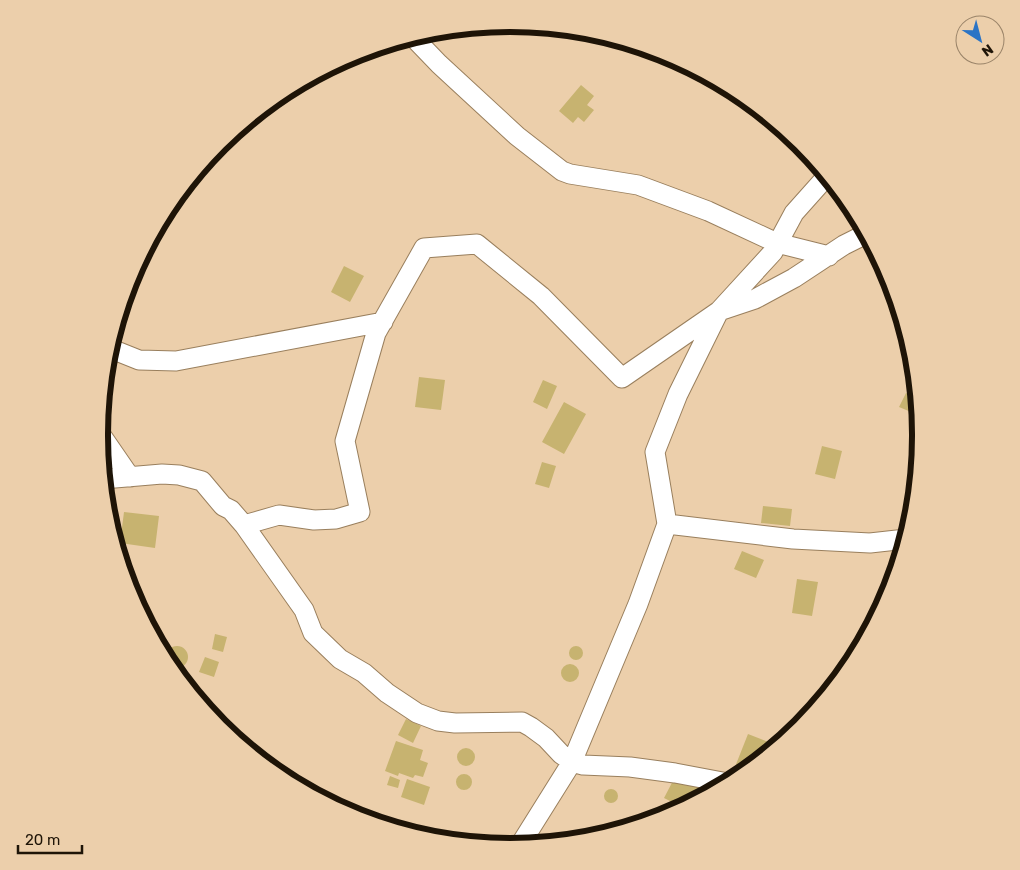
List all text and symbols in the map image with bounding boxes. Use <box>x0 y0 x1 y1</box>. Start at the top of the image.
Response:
north arrow <box>955 15 1005 65</box>
text: N <box>978 40 996 60</box>
scale bar <box>18 822 81 854</box>
text: 20 m <box>25 831 60 849</box>

